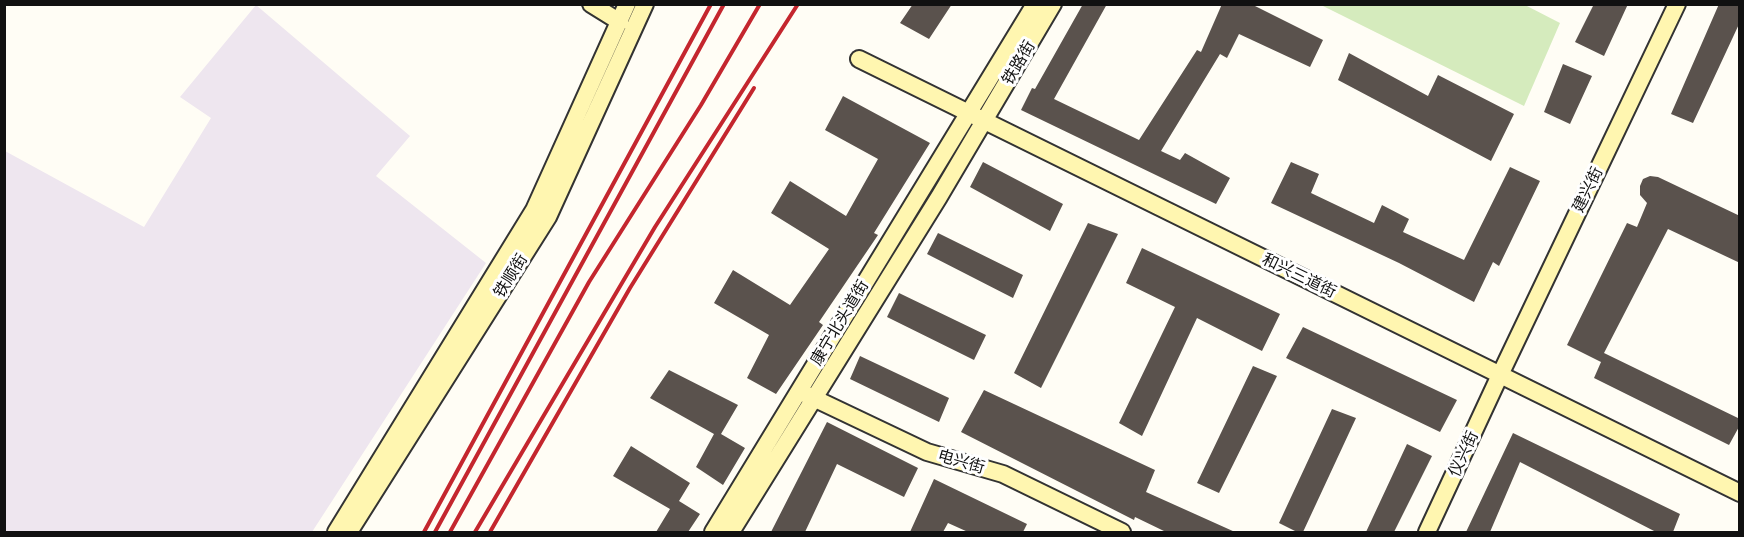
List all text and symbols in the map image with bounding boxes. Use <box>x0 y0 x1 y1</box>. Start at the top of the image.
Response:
street label: 铁路街 <box>998 37 1040 89</box>
street label: 建兴街 <box>1569 164 1607 216</box>
street label: 和兴三道街 <box>1259 250 1339 302</box>
street label: 铁顺街 <box>490 251 532 301</box>
street label: 康宁北头道街 <box>807 277 873 369</box>
street label: 仪兴街 <box>1445 428 1483 480</box>
street label: 电兴街 <box>935 446 987 478</box>

